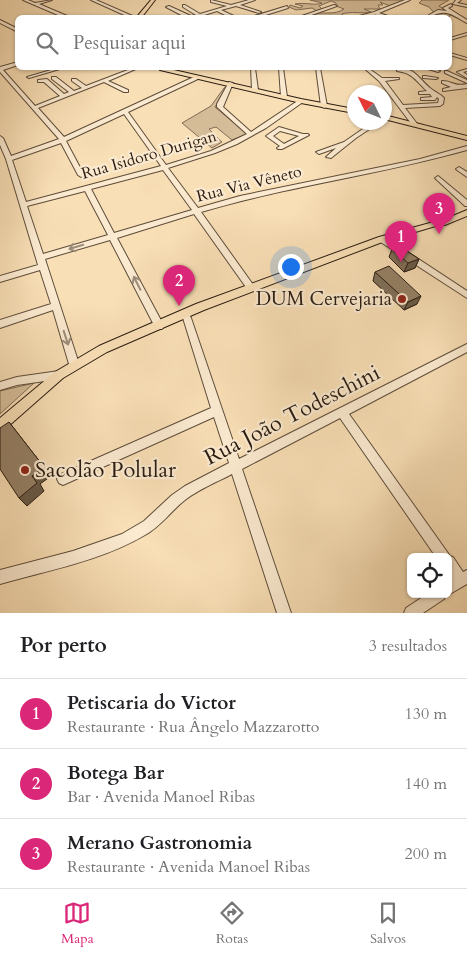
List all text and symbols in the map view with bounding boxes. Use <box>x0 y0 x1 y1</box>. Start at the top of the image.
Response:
search box <box>15 15 452 70</box>
icon: search <box>33 29 61 57</box>
text: Pesquisar aqui <box>73 30 186 56</box>
north arrow <box>347 85 392 130</box>
street label: Rua Isidoro Durigan <box>79 125 219 185</box>
street label: Rua Via Vêneto <box>194 160 304 208</box>
pin: 3 <box>423 193 455 234</box>
pin: 1 <box>385 221 417 262</box>
one-way arrow <box>69 242 85 252</box>
your location <box>278 254 304 280</box>
pin: 2 <box>163 265 195 306</box>
one-way arrow <box>132 276 141 291</box>
place label: DUM Cervejaria <box>256 286 392 312</box>
marker: DUM Cervejaria <box>396 293 408 305</box>
one-way arrow <box>61 329 71 345</box>
street label: Rua João Todeschini <box>199 358 385 472</box>
place label: Sacolão Polular <box>35 455 177 485</box>
marker: Sacolão Polular <box>19 464 31 476</box>
map controls <box>407 553 452 598</box>
button: locate <box>407 553 452 598</box>
text: Por perto <box>20 631 107 660</box>
text: 3 resultados <box>369 635 447 657</box>
text: Petiscaria do Victor <box>67 690 236 716</box>
text: 1 <box>32 703 40 725</box>
text: 130 m <box>405 703 447 725</box>
text: Restaurante · Rua Ângelo Mazzarotto <box>67 716 320 738</box>
text: Botega Bar <box>67 760 164 786</box>
text: 2 <box>32 773 40 795</box>
text: 140 m <box>405 773 447 795</box>
text: Bar · Avenida Manoel Ribas <box>67 786 255 808</box>
text: Merano Gastronomia <box>67 830 252 856</box>
text: 3 <box>32 843 40 865</box>
text: 200 m <box>405 843 447 865</box>
text: Restaurante · Avenida Manoel Ribas <box>67 856 310 878</box>
tab: Mapa <box>61 899 94 948</box>
tab: Rotas <box>216 899 248 948</box>
tab: Salvos <box>370 899 406 948</box>

